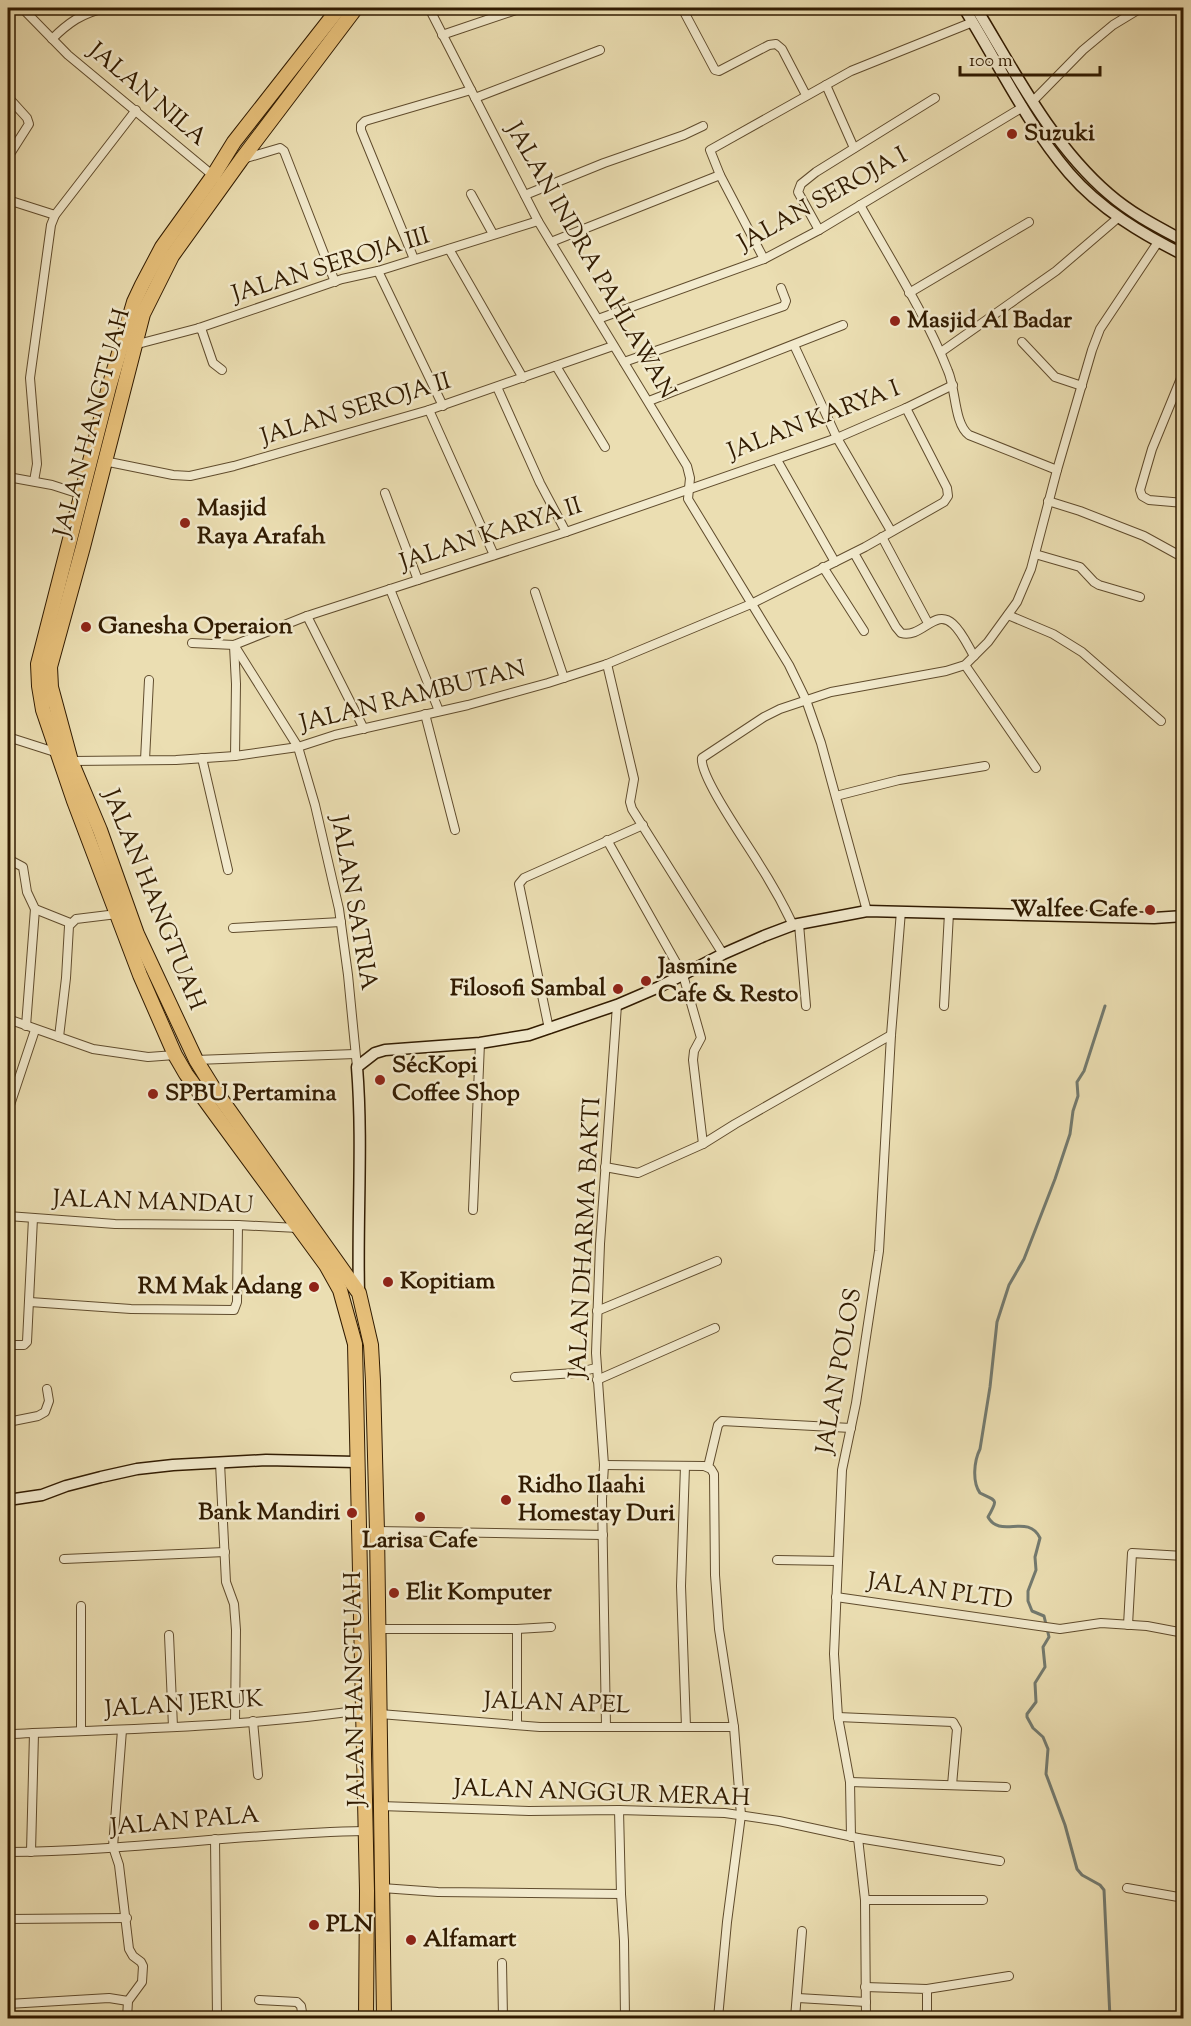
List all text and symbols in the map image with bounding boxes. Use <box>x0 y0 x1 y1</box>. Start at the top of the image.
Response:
street label: JALAN NILA <box>79 34 214 155</box>
scale bar <box>960 39 1100 77</box>
text: 100 m <box>969 49 1013 75</box>
street label: JALAN INDRA PAHLAWAN <box>496 114 683 406</box>
place label: Suzuki <box>1024 117 1095 151</box>
marker: Suzuki <box>1005 127 1019 141</box>
street label: JALAN SEROJA I <box>730 139 914 262</box>
street label: JALAN SEROJA III <box>226 220 434 313</box>
place label: Masjid Al Badar <box>907 304 1073 338</box>
street label: JALAN HANGTUAH <box>46 305 140 543</box>
marker: Masjid Al Badar <box>888 314 902 328</box>
street label: JALAN SEROJA II <box>255 365 455 456</box>
street label: JALAN KARYA I <box>721 373 905 470</box>
street label: JALAN KARYA II <box>394 489 587 581</box>
place label: Masjid Raya Arafah <box>197 492 327 554</box>
marker: Masjid Raya Arafah <box>178 516 192 530</box>
place label: Ganesha Operaion <box>98 610 293 644</box>
marker: Ganesha Operaion <box>79 620 93 634</box>
street label: JALAN RAMBUTAN <box>295 652 529 742</box>
street label: JALAN HANGTUAH <box>92 783 213 1016</box>
street label: JALAN SATRIA <box>321 811 385 994</box>
place label: Walfee Cafe <box>1011 893 1138 927</box>
marker: Walfee Cafe <box>1143 903 1157 917</box>
place label: Jasmine Cafe & Resto <box>656 950 799 1012</box>
place label: Filosofi Sambal <box>450 972 606 1006</box>
marker: Jasmine Cafe & Resto <box>639 974 653 988</box>
marker: Filosofi Sambal <box>611 982 625 996</box>
place label: SécKopi Coffee Shop <box>392 1049 520 1111</box>
marker: SécKopi Coffee Shop <box>373 1073 387 1087</box>
place label: SPBU Pertamina <box>165 1077 337 1111</box>
marker: SPBU Pertamina <box>146 1087 160 1101</box>
street label: JALAN DHARMA BAKTI <box>562 1096 610 1381</box>
street label: JALAN MANDAU <box>50 1182 254 1224</box>
place label: Kopitiam <box>400 1265 495 1299</box>
place label: RM Mak Adang <box>138 1270 302 1304</box>
marker: Kopitiam <box>381 1275 395 1289</box>
marker: RM Mak Adang <box>307 1280 321 1294</box>
street label: JALAN POLOS <box>808 1285 871 1459</box>
place label: Ridho Ilaahi Homestay Duri <box>518 1469 675 1531</box>
marker: Ridho Ilaahi Homestay Duri <box>499 1493 513 1507</box>
place label: Bank Mandiri <box>198 1496 340 1530</box>
marker: Bank Mandiri <box>345 1506 359 1520</box>
marker: Larisa Cafe <box>413 1510 427 1524</box>
place label: Larisa Cafe <box>362 1524 478 1558</box>
street label: JALAN PLTD <box>863 1565 1015 1619</box>
street label: JALAN HANGTUAH <box>337 1571 375 1809</box>
place label: Elit Komputer <box>406 1576 553 1610</box>
marker: Elit Komputer <box>387 1586 401 1600</box>
street label: JALAN JERUK <box>102 1682 264 1728</box>
street label: JALAN APEL <box>481 1684 631 1724</box>
street label: JALAN ANGGUR MERAH <box>451 1772 751 1816</box>
street label: JALAN PALA <box>107 1799 261 1846</box>
place label: PLN <box>326 1908 373 1942</box>
marker: PLN <box>307 1918 321 1932</box>
place label: Alfamart <box>423 1923 517 1957</box>
marker: Alfamart <box>404 1933 418 1947</box>

